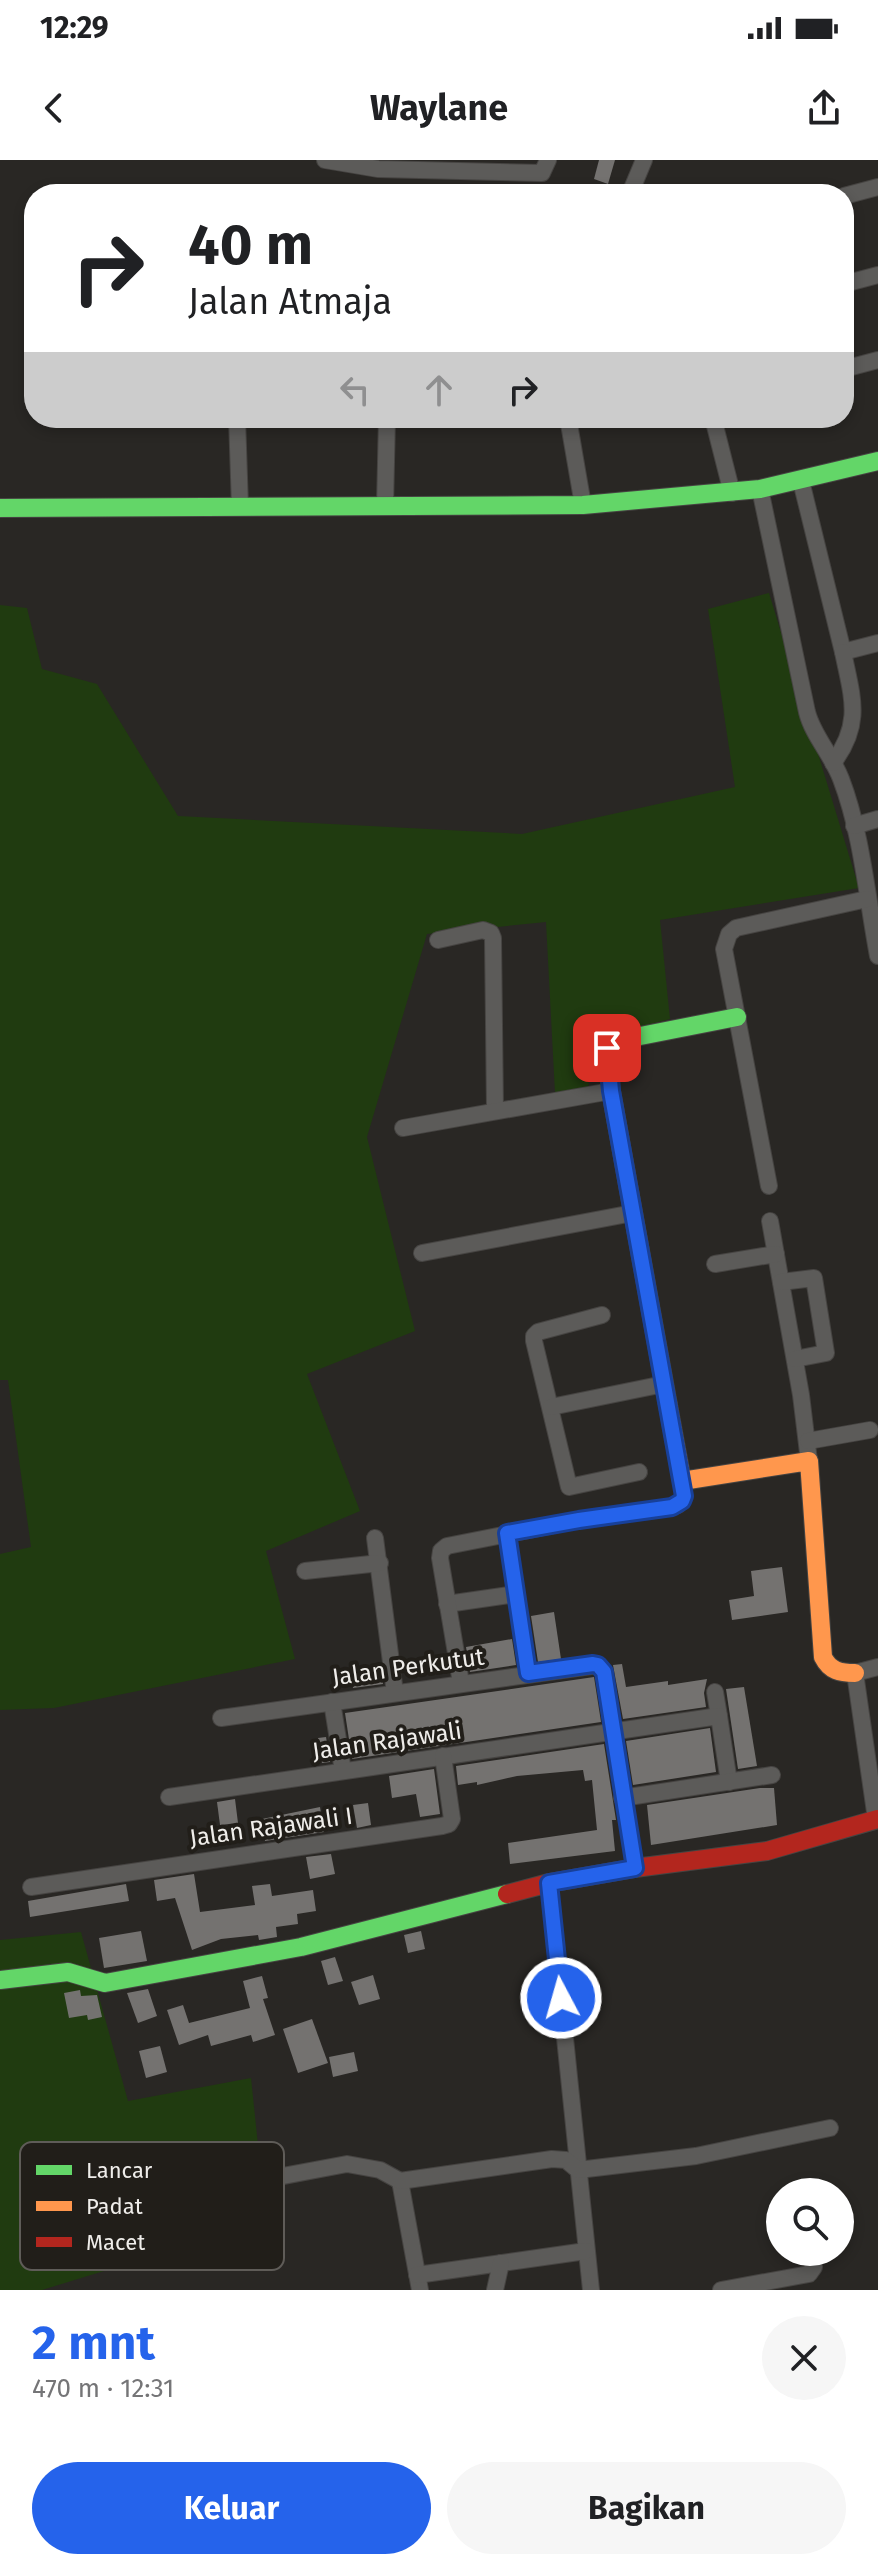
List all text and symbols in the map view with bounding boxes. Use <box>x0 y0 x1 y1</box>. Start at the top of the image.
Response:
text: 12:29 <box>40 10 109 46</box>
icon: back <box>32 86 76 130</box>
text: Waylane <box>370 86 508 130</box>
icon: share <box>802 86 846 130</box>
text: 40 m <box>188 212 313 279</box>
icon: right <box>56 216 160 320</box>
text: Jalan Atmaja <box>188 280 392 324</box>
icon: left <box>333 368 377 412</box>
icon: ahead <box>417 368 461 412</box>
icon: right <box>501 368 545 412</box>
pin <box>573 1014 641 1082</box>
icon: arrive <box>585 1026 629 1070</box>
street label: Jalan Perkutut <box>330 1642 486 1692</box>
street label: Jalan Rajawali <box>310 1717 464 1765</box>
street label: Jalan Rajawali I <box>188 1802 354 1852</box>
position arrow <box>519 1956 603 2040</box>
legend <box>20 2142 284 2270</box>
text: Lancar <box>86 2157 153 2184</box>
map controls <box>766 2178 854 2266</box>
button: search <box>766 2178 854 2266</box>
text: Padat <box>86 2193 143 2220</box>
text: Macet <box>86 2229 145 2256</box>
text: 2 mnt <box>32 2314 155 2372</box>
button: close <box>762 2316 846 2400</box>
text: 470 m · 12:31 <box>32 2373 174 2404</box>
button: Keluar <box>32 2462 431 2554</box>
button: Bagikan <box>447 2462 846 2554</box>

